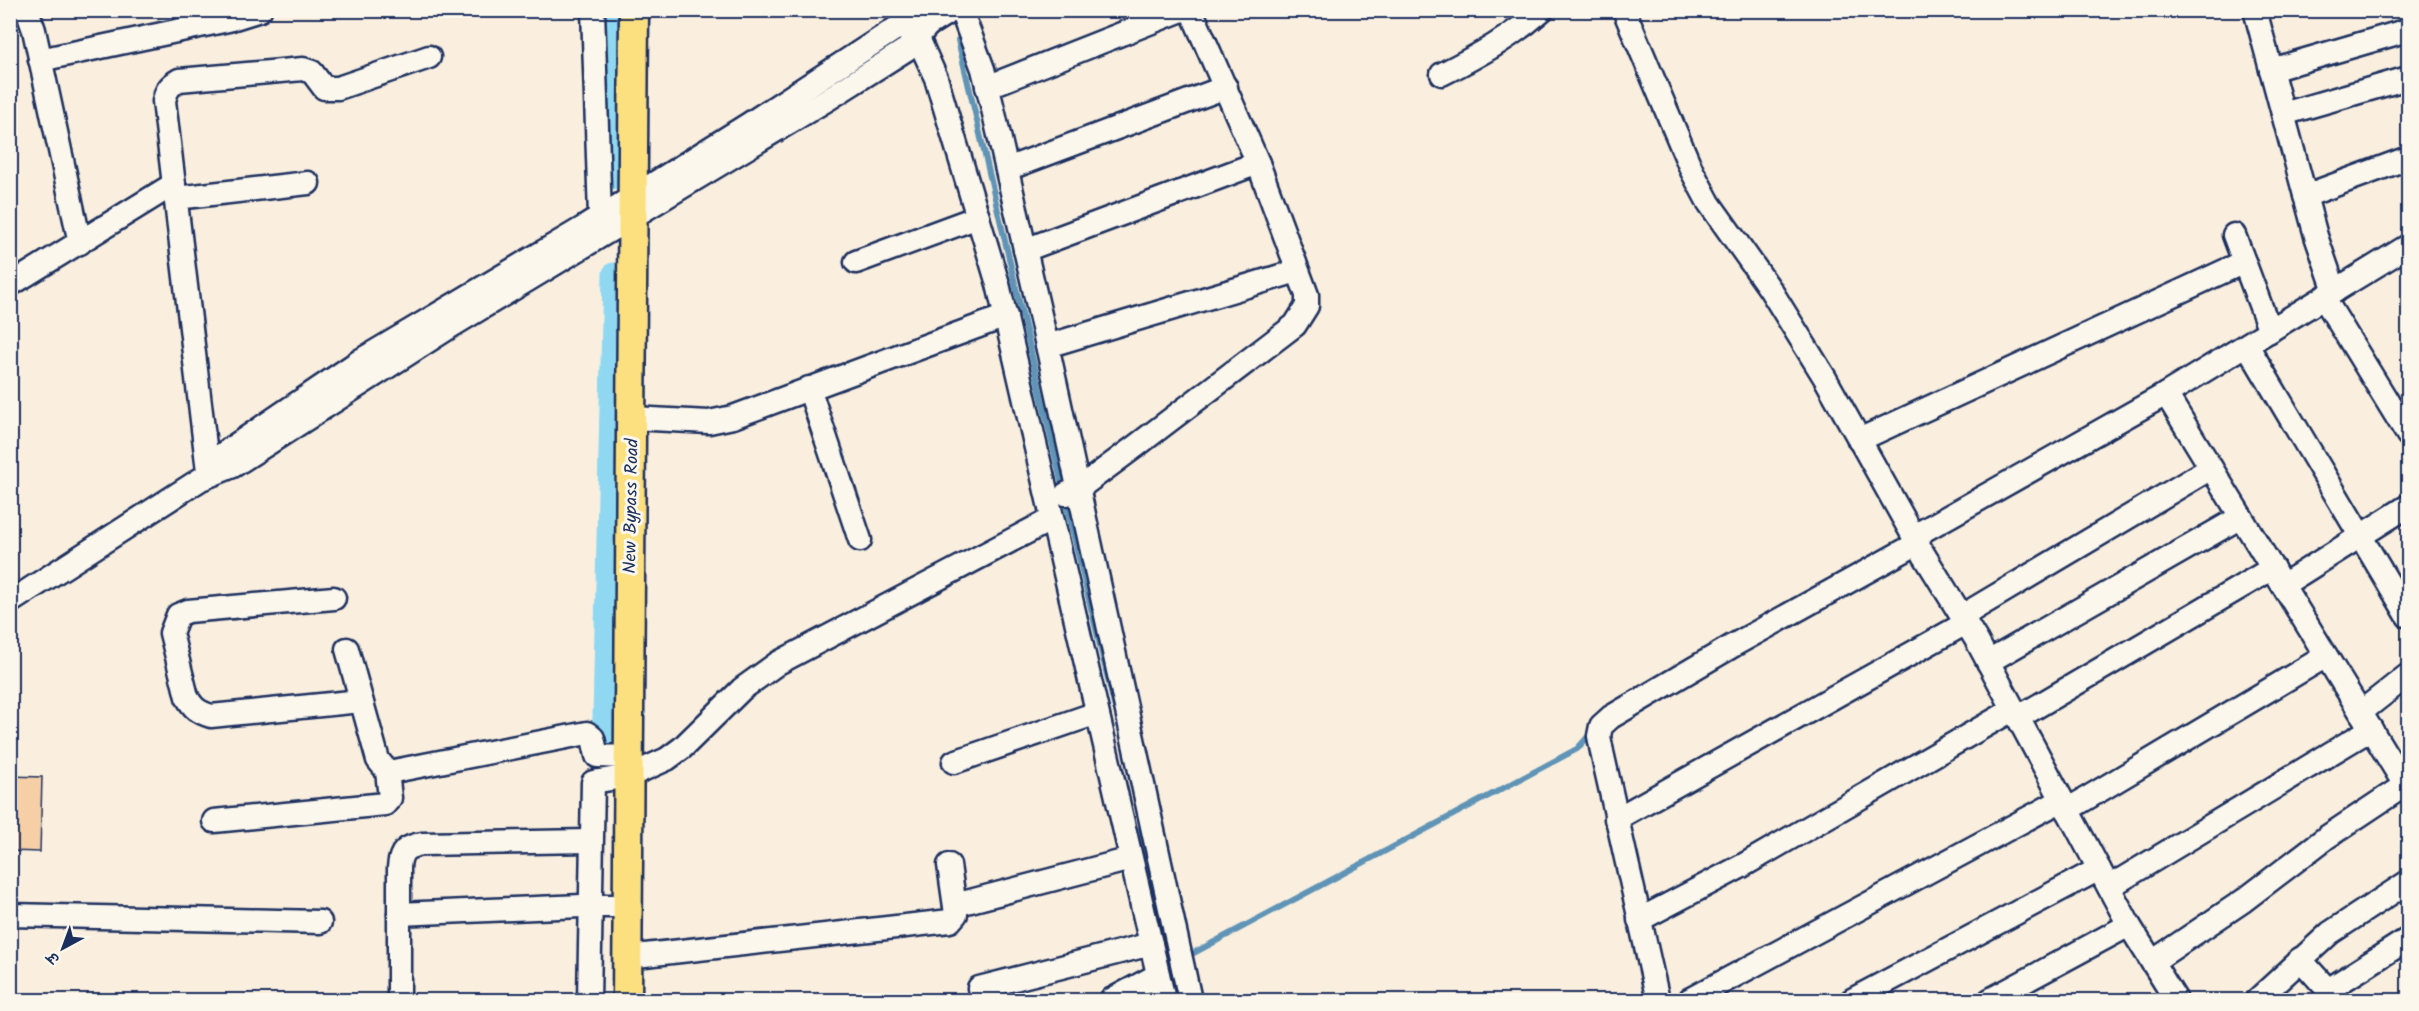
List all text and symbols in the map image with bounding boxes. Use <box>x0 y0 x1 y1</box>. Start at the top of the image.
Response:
street label: New Bypass Road <box>616 437 648 574</box>
north arrow <box>33 918 93 978</box>
text: उ <box>40 944 66 971</box>

